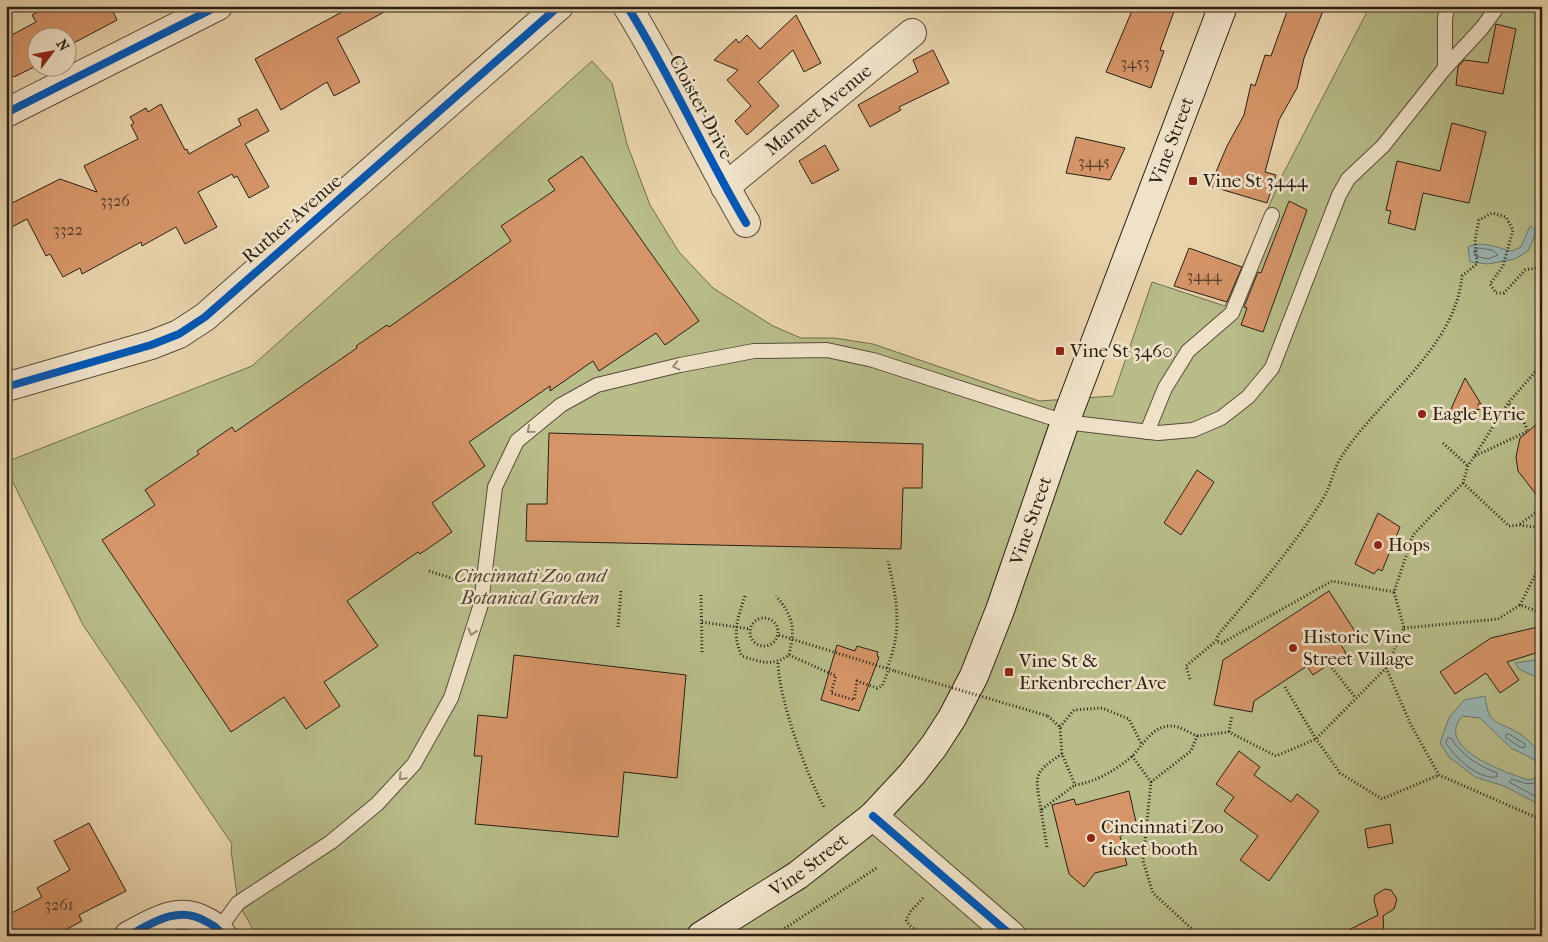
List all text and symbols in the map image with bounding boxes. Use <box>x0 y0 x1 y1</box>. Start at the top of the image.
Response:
north arrow <box>28 28 78 78</box>
text: N <box>53 36 73 55</box>
street label: Cloister Drive <box>664 51 738 163</box>
house number: 3453 <box>1120 53 1150 72</box>
street label: Marmet Avenue <box>761 60 876 160</box>
street label: Vine Street <box>1145 94 1198 189</box>
house number: 3445 <box>1078 152 1110 171</box>
street label: Ruther Avenue <box>238 170 346 268</box>
place label: Vine St 3444 <box>1202 170 1308 192</box>
marker: Vine St 3444 <box>1187 175 1199 187</box>
house number: 3326 <box>100 191 130 210</box>
house number: 3322 <box>53 220 83 239</box>
house number: 3444 <box>1186 266 1222 285</box>
place label: Vine St 3460 <box>1069 340 1173 362</box>
marker: Vine St 3460 <box>1054 345 1066 357</box>
one-way arrow <box>671 361 680 371</box>
place label: Eagle Eyrie <box>1432 403 1525 425</box>
marker: Eagle Eyrie <box>1416 408 1428 420</box>
one-way arrow <box>526 425 535 434</box>
street label: Vine Street <box>1005 473 1056 569</box>
place label: Hops <box>1388 534 1430 556</box>
marker: Hops <box>1372 539 1384 551</box>
park label: Cincinnati Zoo and Botanical Garden <box>454 565 608 609</box>
place label: Historic Vine Street Village <box>1303 626 1414 670</box>
one-way arrow <box>468 628 478 636</box>
marker: Historic Vine Street Village <box>1287 642 1299 654</box>
place label: Vine St & Erkenbrecher Ave <box>1018 650 1166 694</box>
marker: Vine St & Erkenbrecher Ave <box>1003 666 1015 678</box>
one-way arrow <box>399 771 408 780</box>
place label: Cincinnati Zoo ticket booth <box>1101 816 1224 860</box>
street label: Vine Street <box>764 829 853 902</box>
marker: Cincinnati Zoo ticket booth <box>1085 832 1097 844</box>
house number: 3261 <box>44 895 74 914</box>

